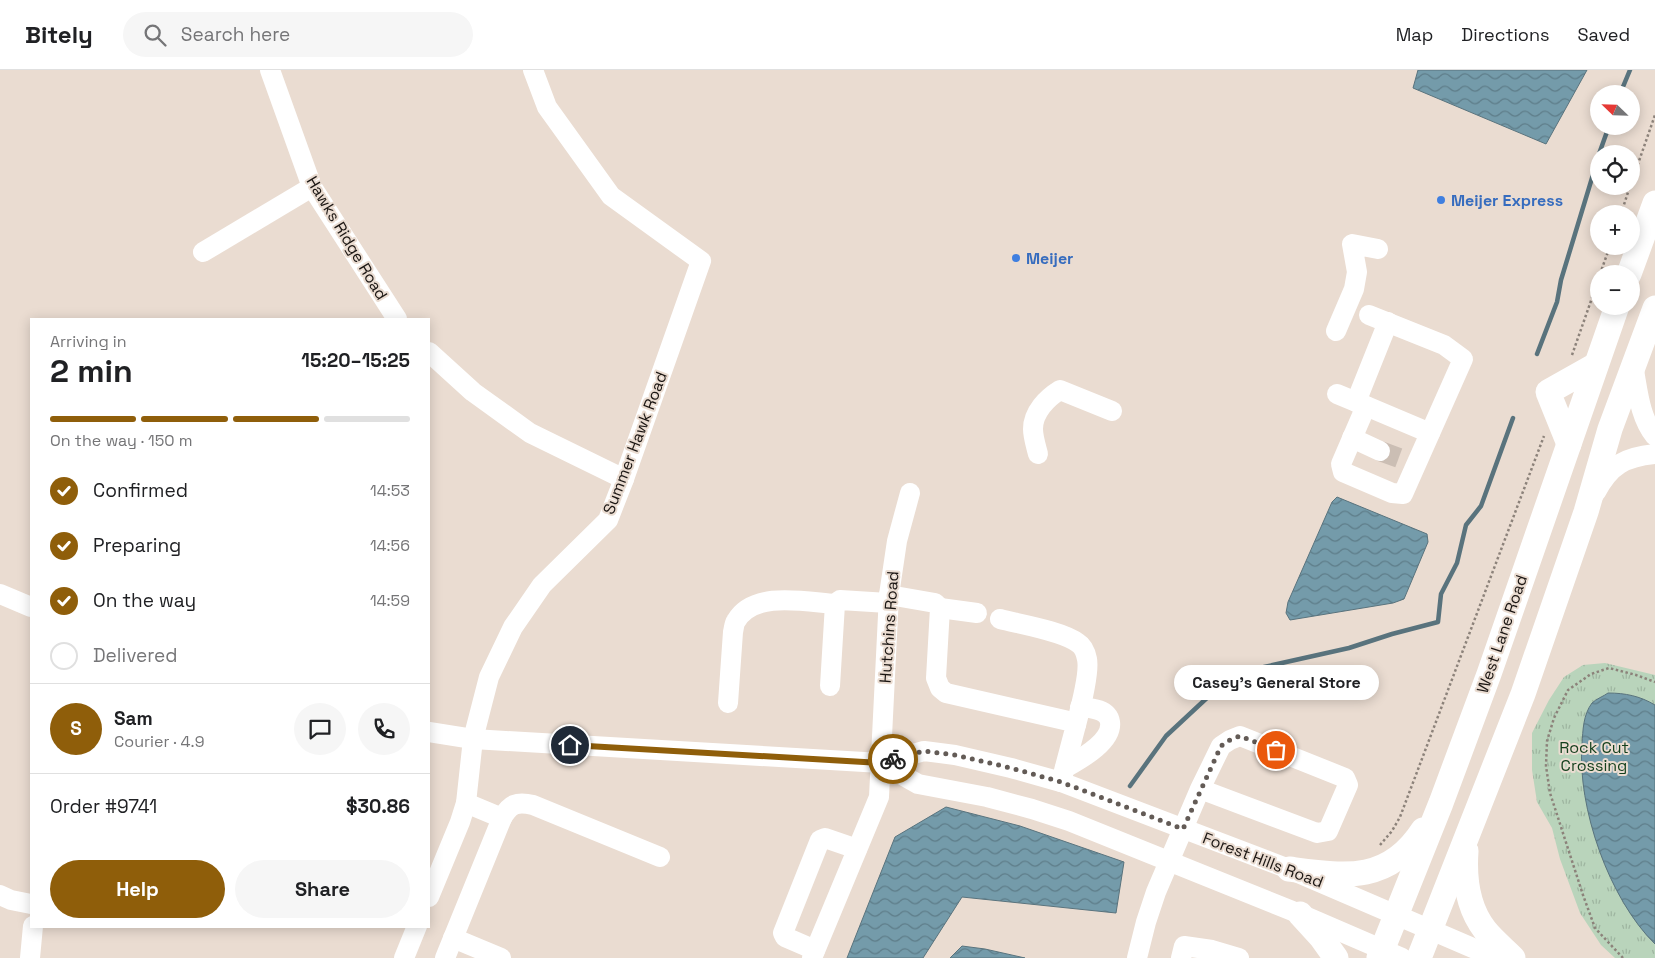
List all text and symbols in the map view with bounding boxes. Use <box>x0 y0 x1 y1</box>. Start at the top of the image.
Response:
search box <box>123 12 473 57</box>
text: Bitely <box>25 19 93 50</box>
icon: search <box>141 21 169 49</box>
text: Search here <box>181 22 290 47</box>
text: Map <box>1396 23 1433 46</box>
text: Directions <box>1461 23 1550 46</box>
text: Saved <box>1578 23 1630 46</box>
north arrow <box>1590 85 1640 135</box>
map controls <box>1590 85 1640 315</box>
button: locate <box>1590 145 1640 195</box>
street label: Hawks Ridge Road <box>302 172 392 304</box>
place label: Meijer Express <box>1451 190 1563 211</box>
marker: Meijer Express <box>1435 194 1447 206</box>
button: + <box>1590 205 1640 255</box>
place label: Meijer <box>1026 248 1073 269</box>
marker: Meijer <box>1010 252 1022 264</box>
button: − <box>1590 265 1640 315</box>
text: Arriving in <box>50 331 127 352</box>
text: 15:20–15:25 <box>301 348 410 373</box>
text: 2 min <box>50 351 133 391</box>
street label: Summer Hawk Road <box>598 369 672 517</box>
text: On the way · 150 m <box>50 430 192 451</box>
icon: check <box>50 477 78 505</box>
text: Confirmed <box>93 478 188 503</box>
text: 14:53 <box>370 480 410 501</box>
icon: check <box>50 532 78 560</box>
text: Preparing <box>93 533 181 558</box>
text: 14:56 <box>370 535 410 556</box>
street label: Hutchins Road <box>875 570 903 684</box>
street label: West Lane Road <box>1472 572 1532 696</box>
icon: check <box>50 587 78 615</box>
text: On the way <box>93 588 196 613</box>
text: 14:59 <box>370 590 410 611</box>
text: Delivered <box>93 643 178 668</box>
callout: Casey's General Store <box>1174 665 1378 700</box>
text: Casey's General Store <box>1192 672 1361 693</box>
button: chat <box>294 703 346 755</box>
button: phone <box>358 703 410 755</box>
text: Sam <box>114 706 153 731</box>
text: S <box>70 716 82 741</box>
pin <box>549 724 591 766</box>
pin <box>1255 729 1297 771</box>
text: Courier · 4.9 <box>114 731 204 752</box>
icon: home <box>556 731 584 759</box>
courier <box>868 734 918 784</box>
icon: bag <box>1262 736 1290 764</box>
park label: Rock Cut Crossing <box>1559 737 1629 776</box>
icon: bike <box>879 745 907 773</box>
text: Order #9741 <box>50 794 157 819</box>
text: $30.86 <box>346 794 410 819</box>
street label: Forest Hills Road <box>1200 827 1326 893</box>
button: Help <box>50 860 225 918</box>
button: Share <box>235 860 410 918</box>

